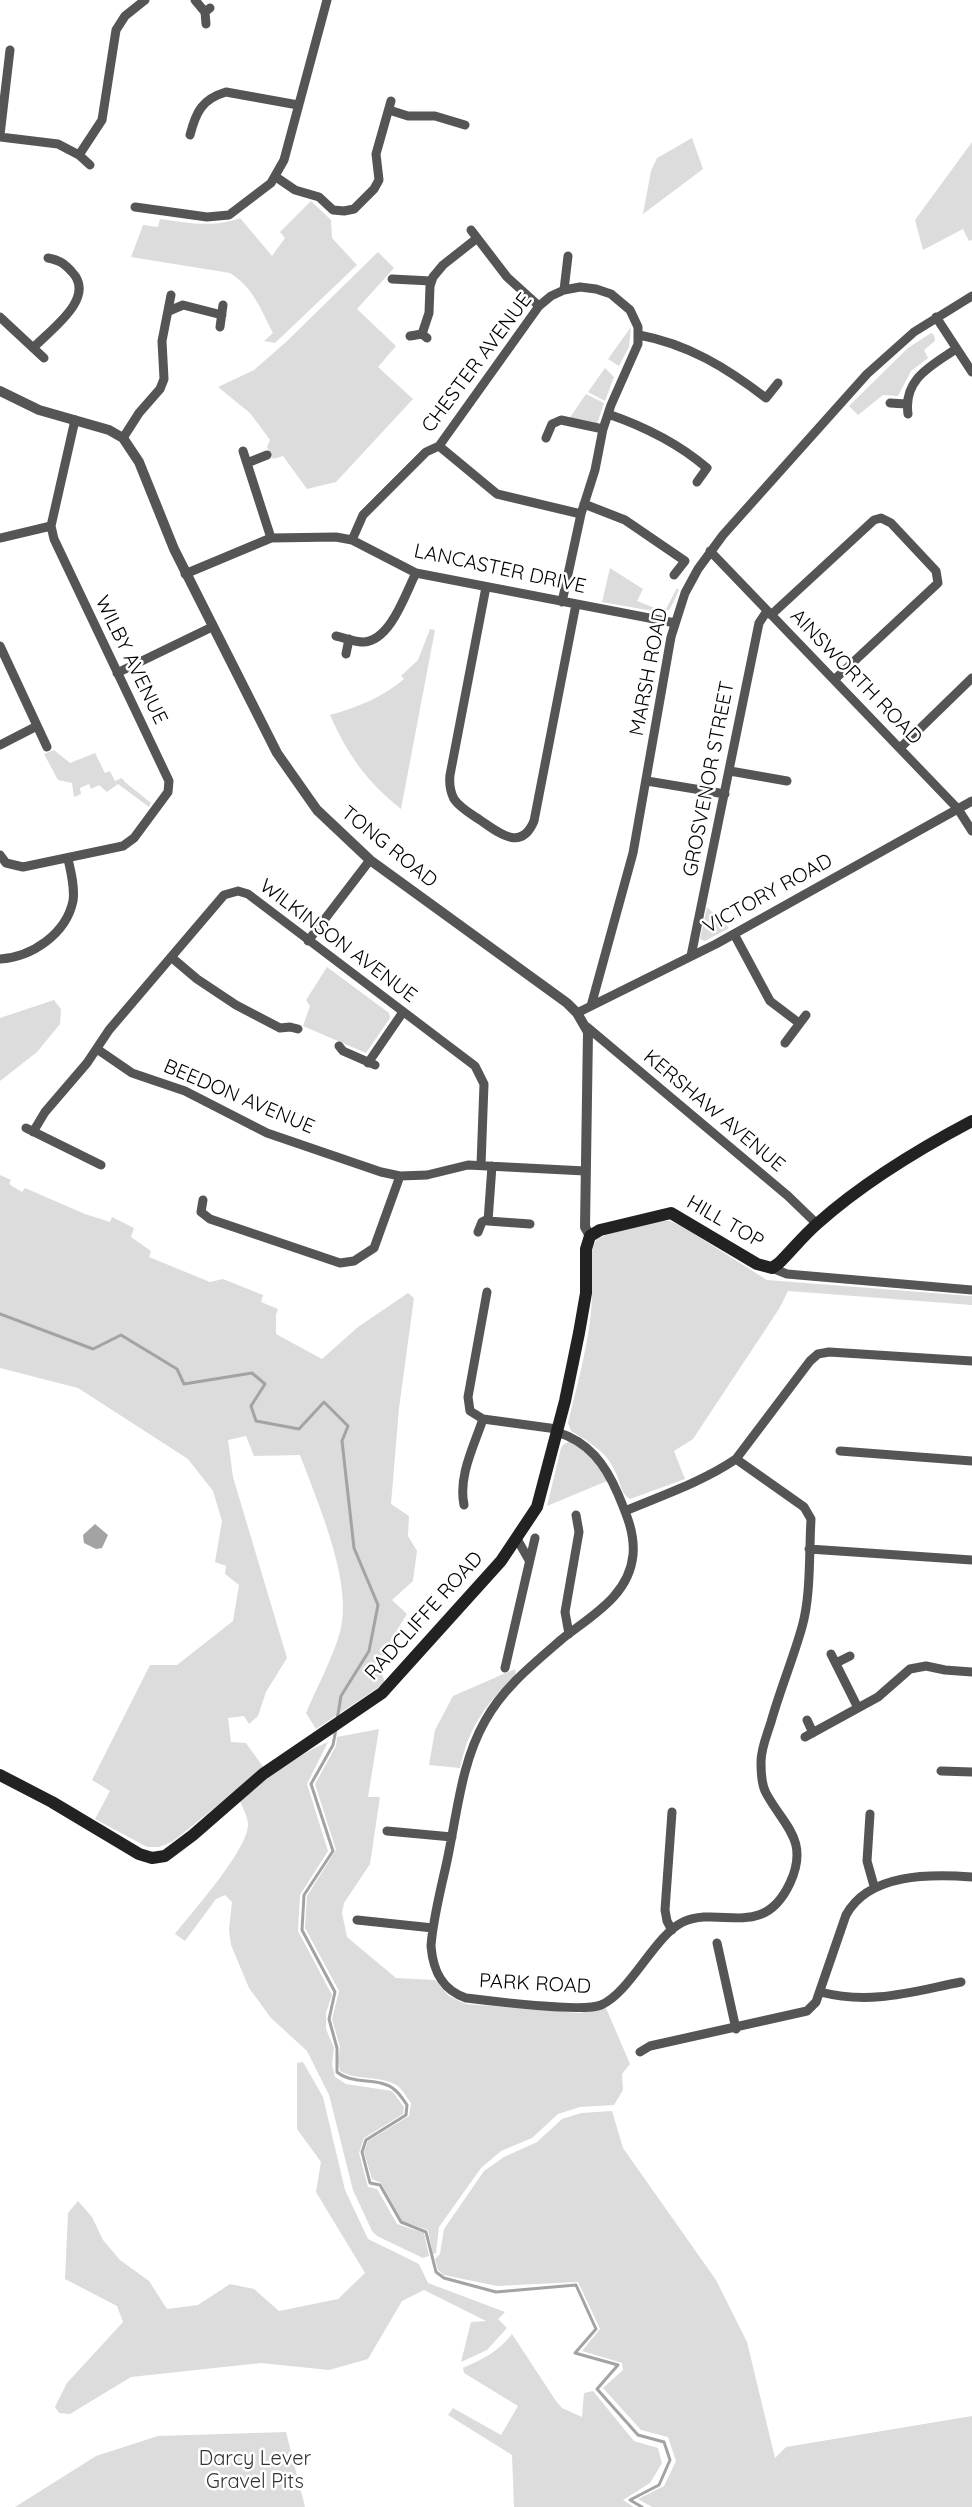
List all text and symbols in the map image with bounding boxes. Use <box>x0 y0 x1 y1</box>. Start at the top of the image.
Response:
street label: CHESTER AVENUE <box>417 289 537 437</box>
street label: LANCASTER DRIVE <box>412 539 588 599</box>
street label: WILBY AVENUE <box>90 592 172 728</box>
street label: AINSWORTH ROAD <box>785 604 927 750</box>
street label: MARSH ROAD <box>625 606 673 738</box>
street label: GROSVENOR STREET <box>678 679 740 879</box>
street label: TONG ROAD <box>336 801 442 893</box>
street label: VICTORY ROAD <box>699 849 837 939</box>
street label: WILKINSON AVENUE <box>255 874 421 1008</box>
street label: KERSHAW AVENUE <box>638 1045 790 1177</box>
street label: BEEDON AVENUE <box>160 1054 318 1140</box>
street label: HILL TOP <box>682 1190 768 1254</box>
street label: RADCLIFFE ROAD <box>360 1547 488 1685</box>
street label: PARK ROAD <box>478 1969 592 1999</box>
park label: Darcy Lever Gravel Pits <box>199 2447 311 2494</box>

